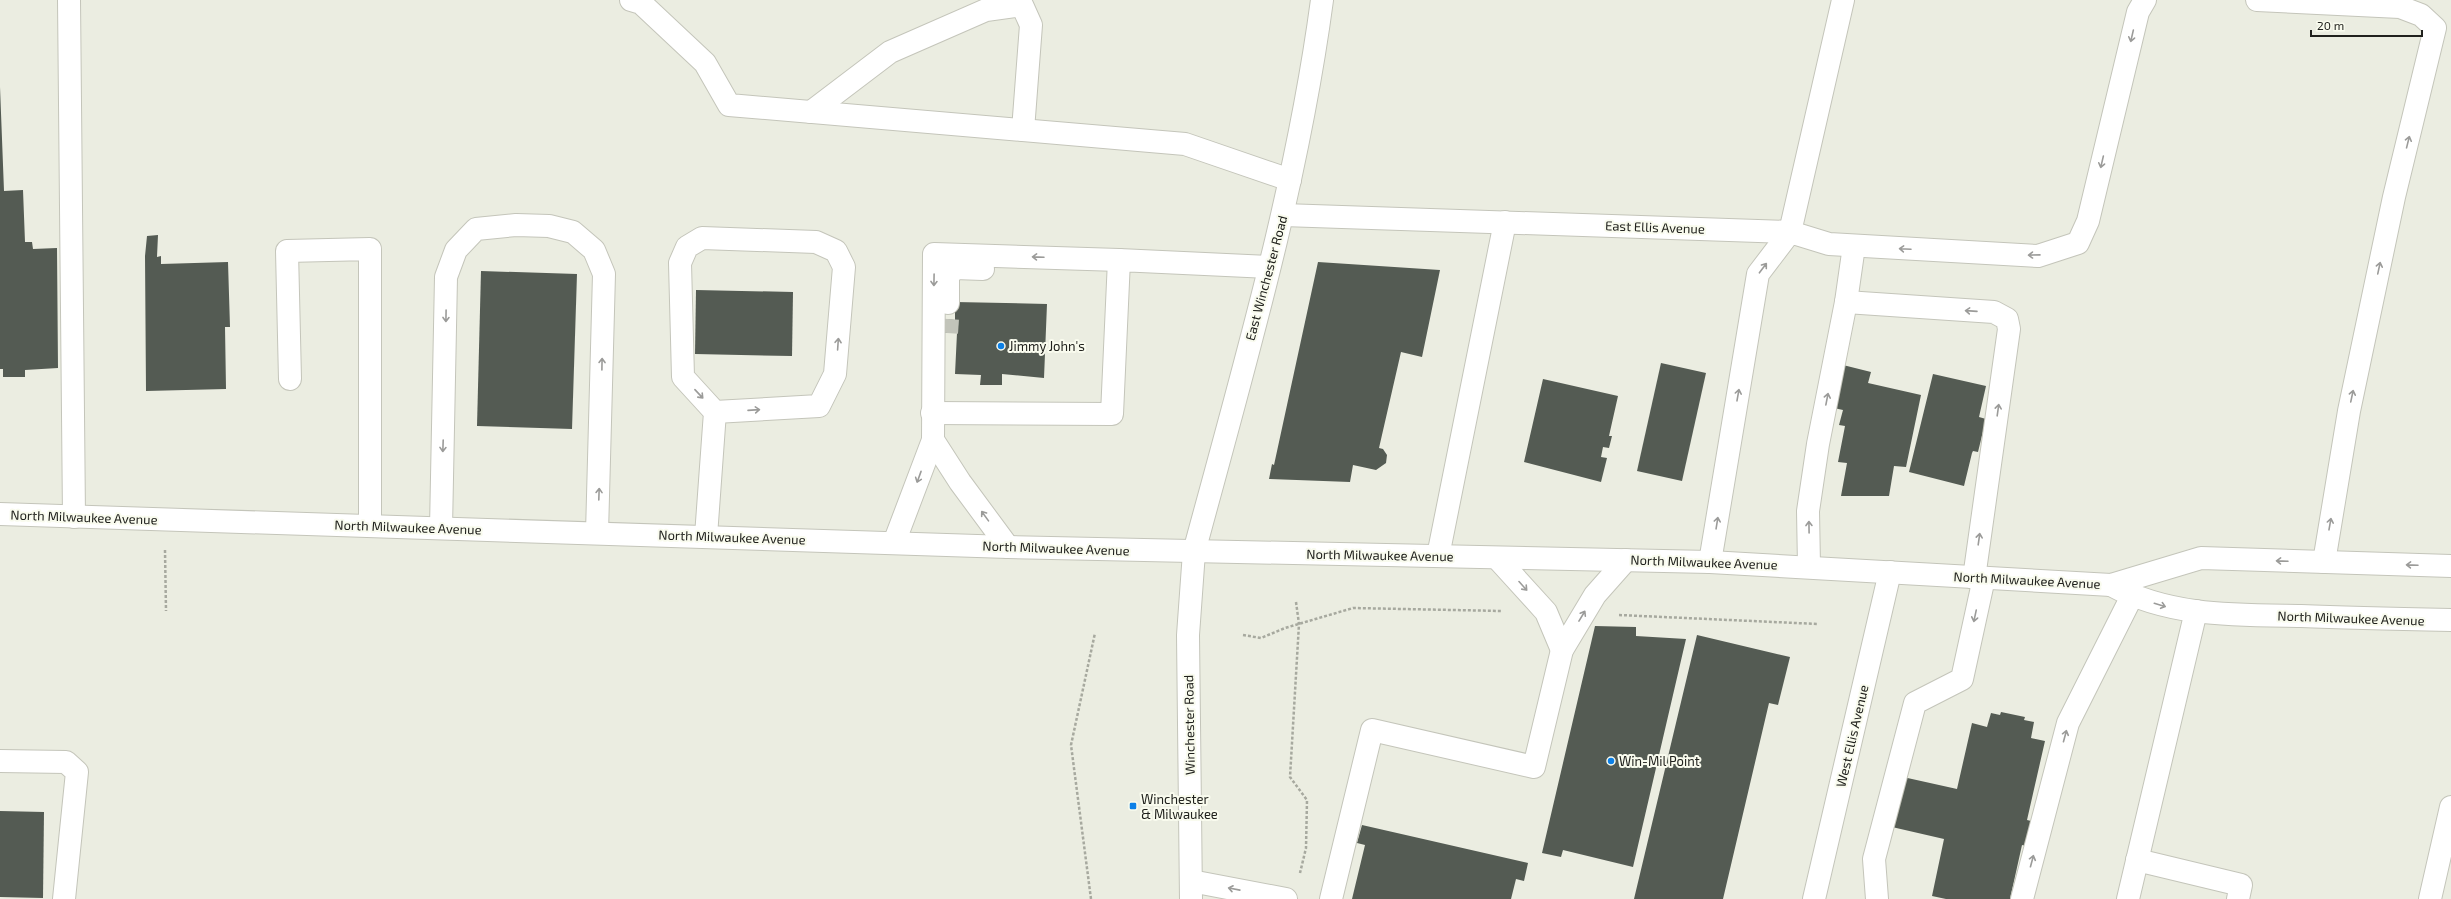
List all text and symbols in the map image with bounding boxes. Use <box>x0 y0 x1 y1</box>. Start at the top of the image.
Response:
scale bar <box>2311 12 2422 38</box>
text: 20 m <box>2317 18 2344 32</box>
one-way arrow <box>2128 29 2136 42</box>
one-way arrow <box>2405 135 2412 148</box>
one-way arrow <box>2098 155 2106 168</box>
street label: East Winchester Road <box>1242 214 1290 342</box>
street label: East Ellis Avenue <box>1605 217 1705 237</box>
one-way arrow <box>1898 245 1911 253</box>
one-way arrow <box>2028 251 2041 259</box>
one-way arrow <box>1032 254 1045 261</box>
one-way arrow <box>2376 262 2384 275</box>
one-way arrow <box>1758 263 1767 274</box>
one-way arrow <box>930 273 938 286</box>
one-way arrow <box>1965 307 1978 314</box>
one-way arrow <box>442 309 450 322</box>
one-way arrow <box>834 338 841 351</box>
place label: Jimmy John's <box>1009 338 1085 354</box>
marker: Jimmy John's <box>996 341 1006 351</box>
one-way arrow <box>598 358 606 371</box>
one-way arrow <box>694 389 703 399</box>
one-way arrow <box>1734 389 1742 402</box>
one-way arrow <box>2349 389 2357 402</box>
one-way arrow <box>1823 392 1831 405</box>
one-way arrow <box>1994 404 2002 417</box>
one-way arrow <box>747 406 760 413</box>
one-way arrow <box>439 439 447 452</box>
one-way arrow <box>915 470 923 482</box>
one-way arrow <box>595 488 602 501</box>
street label: North Milwaukee Avenue <box>10 506 158 528</box>
one-way arrow <box>981 510 989 521</box>
street label: North Milwaukee Avenue <box>334 516 482 538</box>
one-way arrow <box>1713 517 1721 530</box>
one-way arrow <box>2326 518 2334 531</box>
one-way arrow <box>1805 521 1813 534</box>
street label: North Milwaukee Avenue <box>658 526 806 548</box>
one-way arrow <box>1975 533 1983 546</box>
street label: North Milwaukee Avenue <box>982 537 1130 559</box>
street label: North Milwaukee Avenue <box>1306 546 1454 564</box>
street label: North Milwaukee Avenue <box>1630 551 1778 573</box>
one-way arrow <box>2276 557 2289 564</box>
one-way arrow <box>2406 561 2419 568</box>
street label: North Milwaukee Avenue <box>1953 568 2101 592</box>
one-way arrow <box>1518 581 1527 592</box>
one-way arrow <box>2153 602 2166 609</box>
street label: North Milwaukee Avenue <box>2277 607 2425 629</box>
one-way arrow <box>1971 609 1979 622</box>
one-way arrow <box>1579 610 1587 622</box>
street label: Winchester Road <box>1180 675 1198 775</box>
street label: West Ellis Avenue <box>1832 683 1872 789</box>
one-way arrow <box>2062 729 2069 742</box>
place label: Win-Mil Point <box>1619 753 1700 769</box>
marker: Win-Mil Point <box>1606 756 1616 766</box>
place label: Winchester & Milwaukee <box>1141 791 1218 822</box>
marker: Winchester & Milwaukee <box>1128 801 1138 811</box>
one-way arrow <box>2029 855 2036 868</box>
one-way arrow <box>1228 885 1241 893</box>

